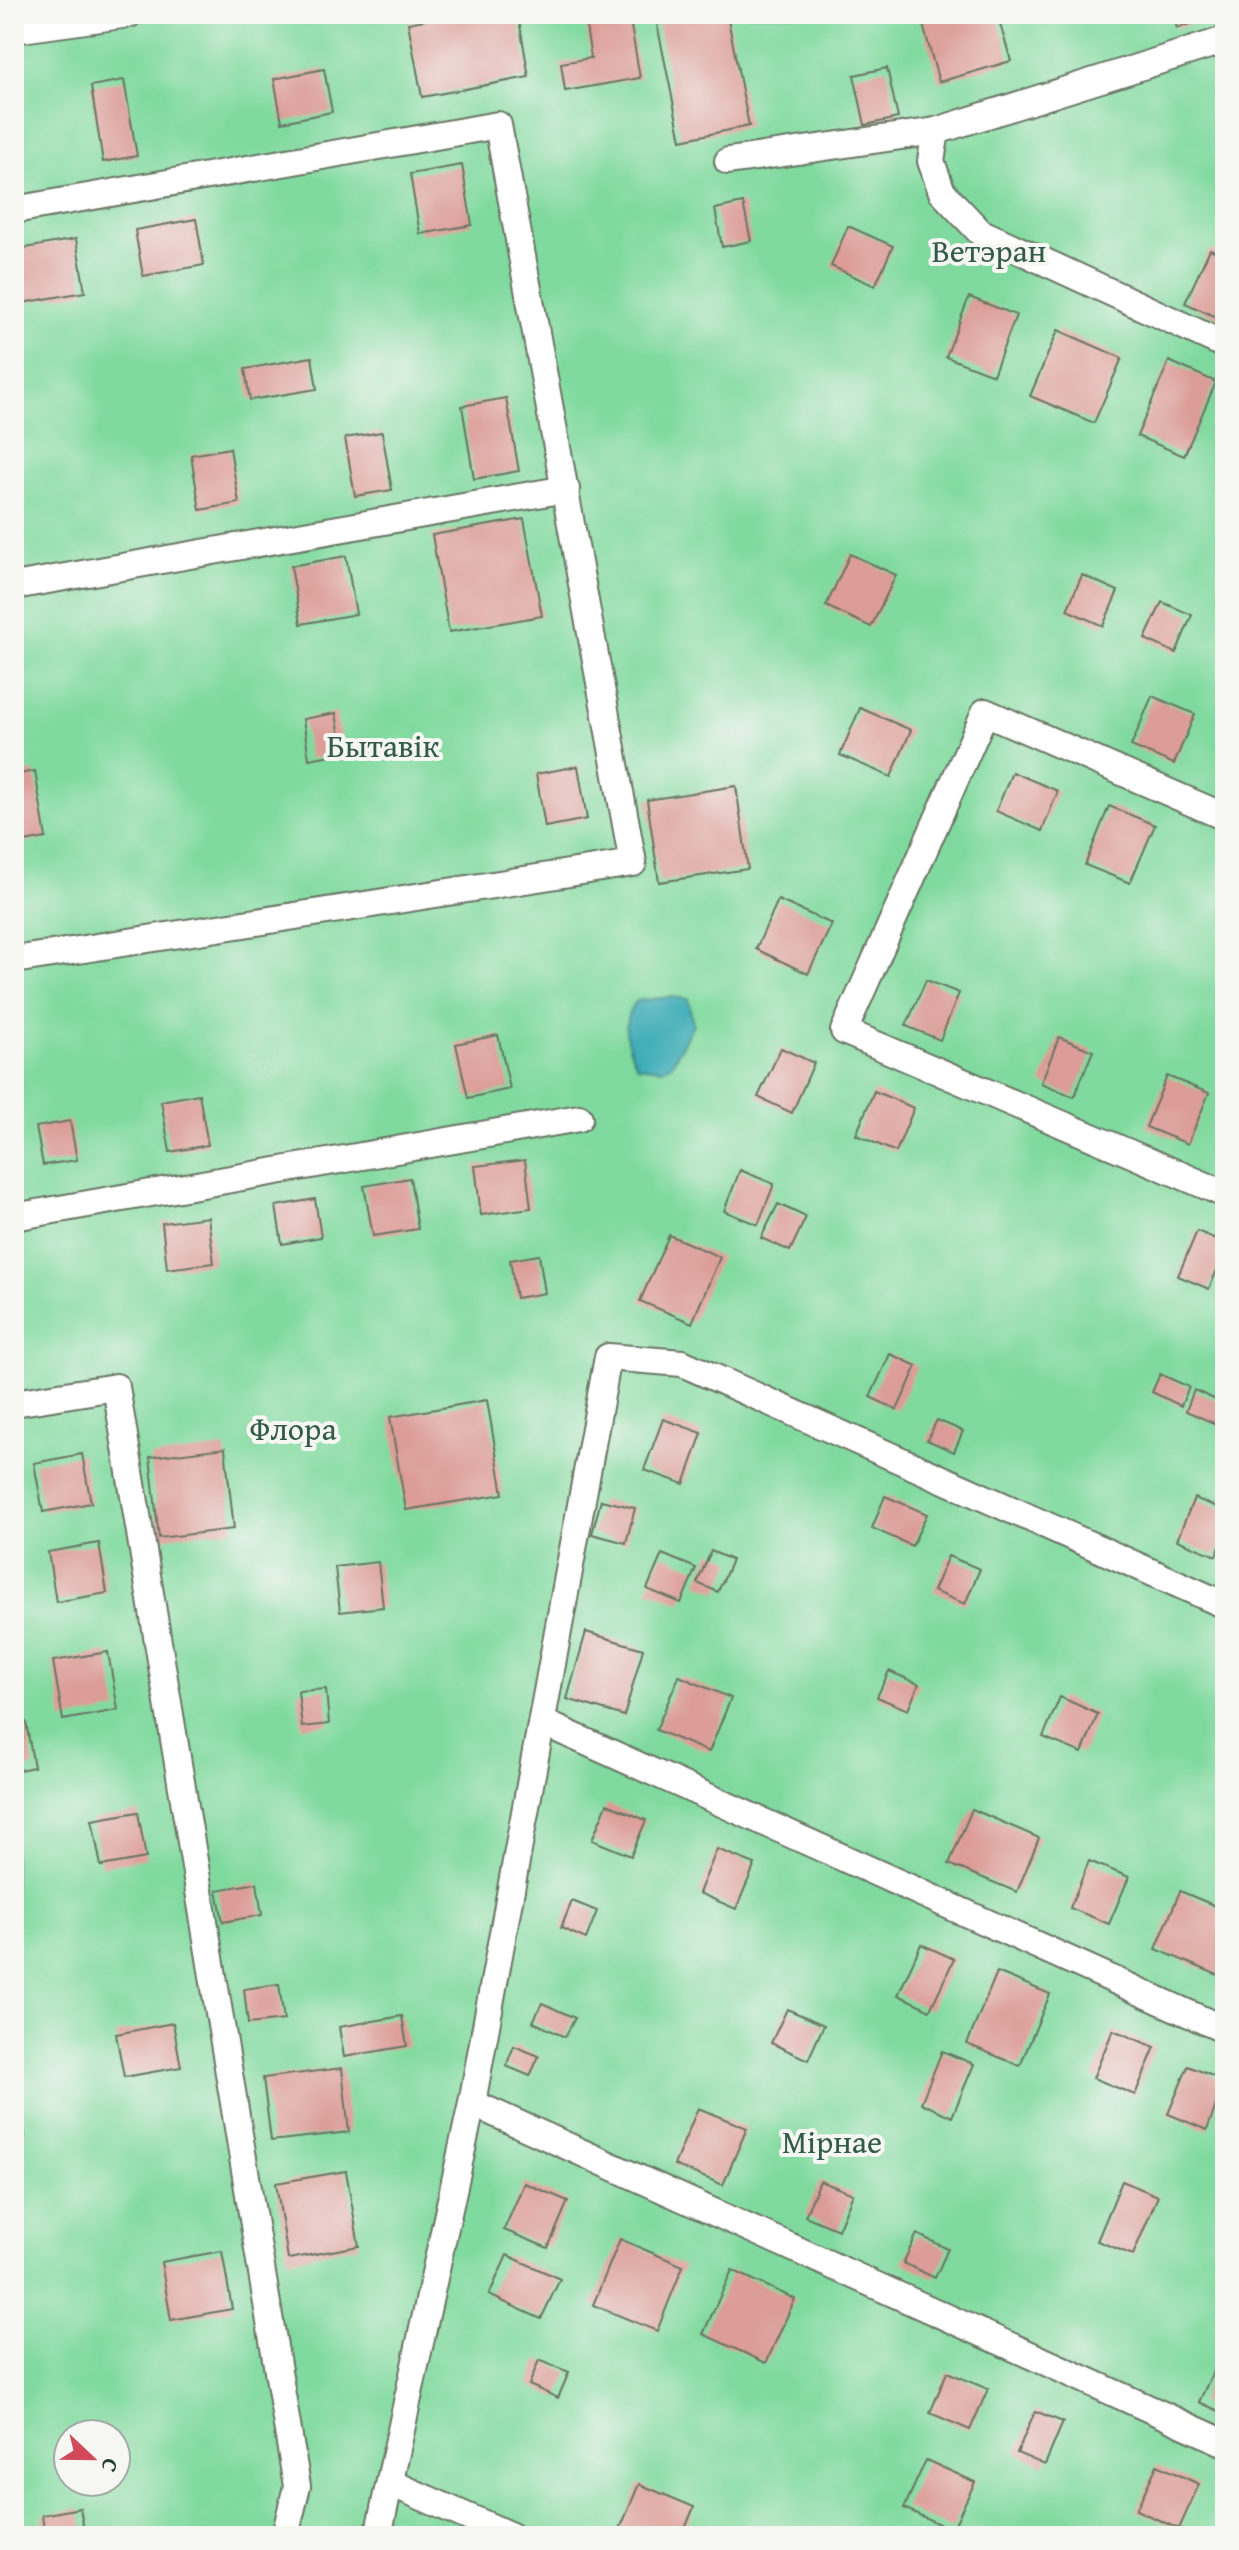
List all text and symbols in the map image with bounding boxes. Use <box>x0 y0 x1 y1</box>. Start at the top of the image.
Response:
park label: Ветэран <box>932 227 1046 274</box>
park label: Бытавік <box>327 722 440 769</box>
park label: Флора <box>249 1405 337 1452</box>
park label: Мірнае <box>782 2118 882 2165</box>
north arrow <box>52 2418 132 2498</box>
text: С <box>93 2454 128 2477</box>

